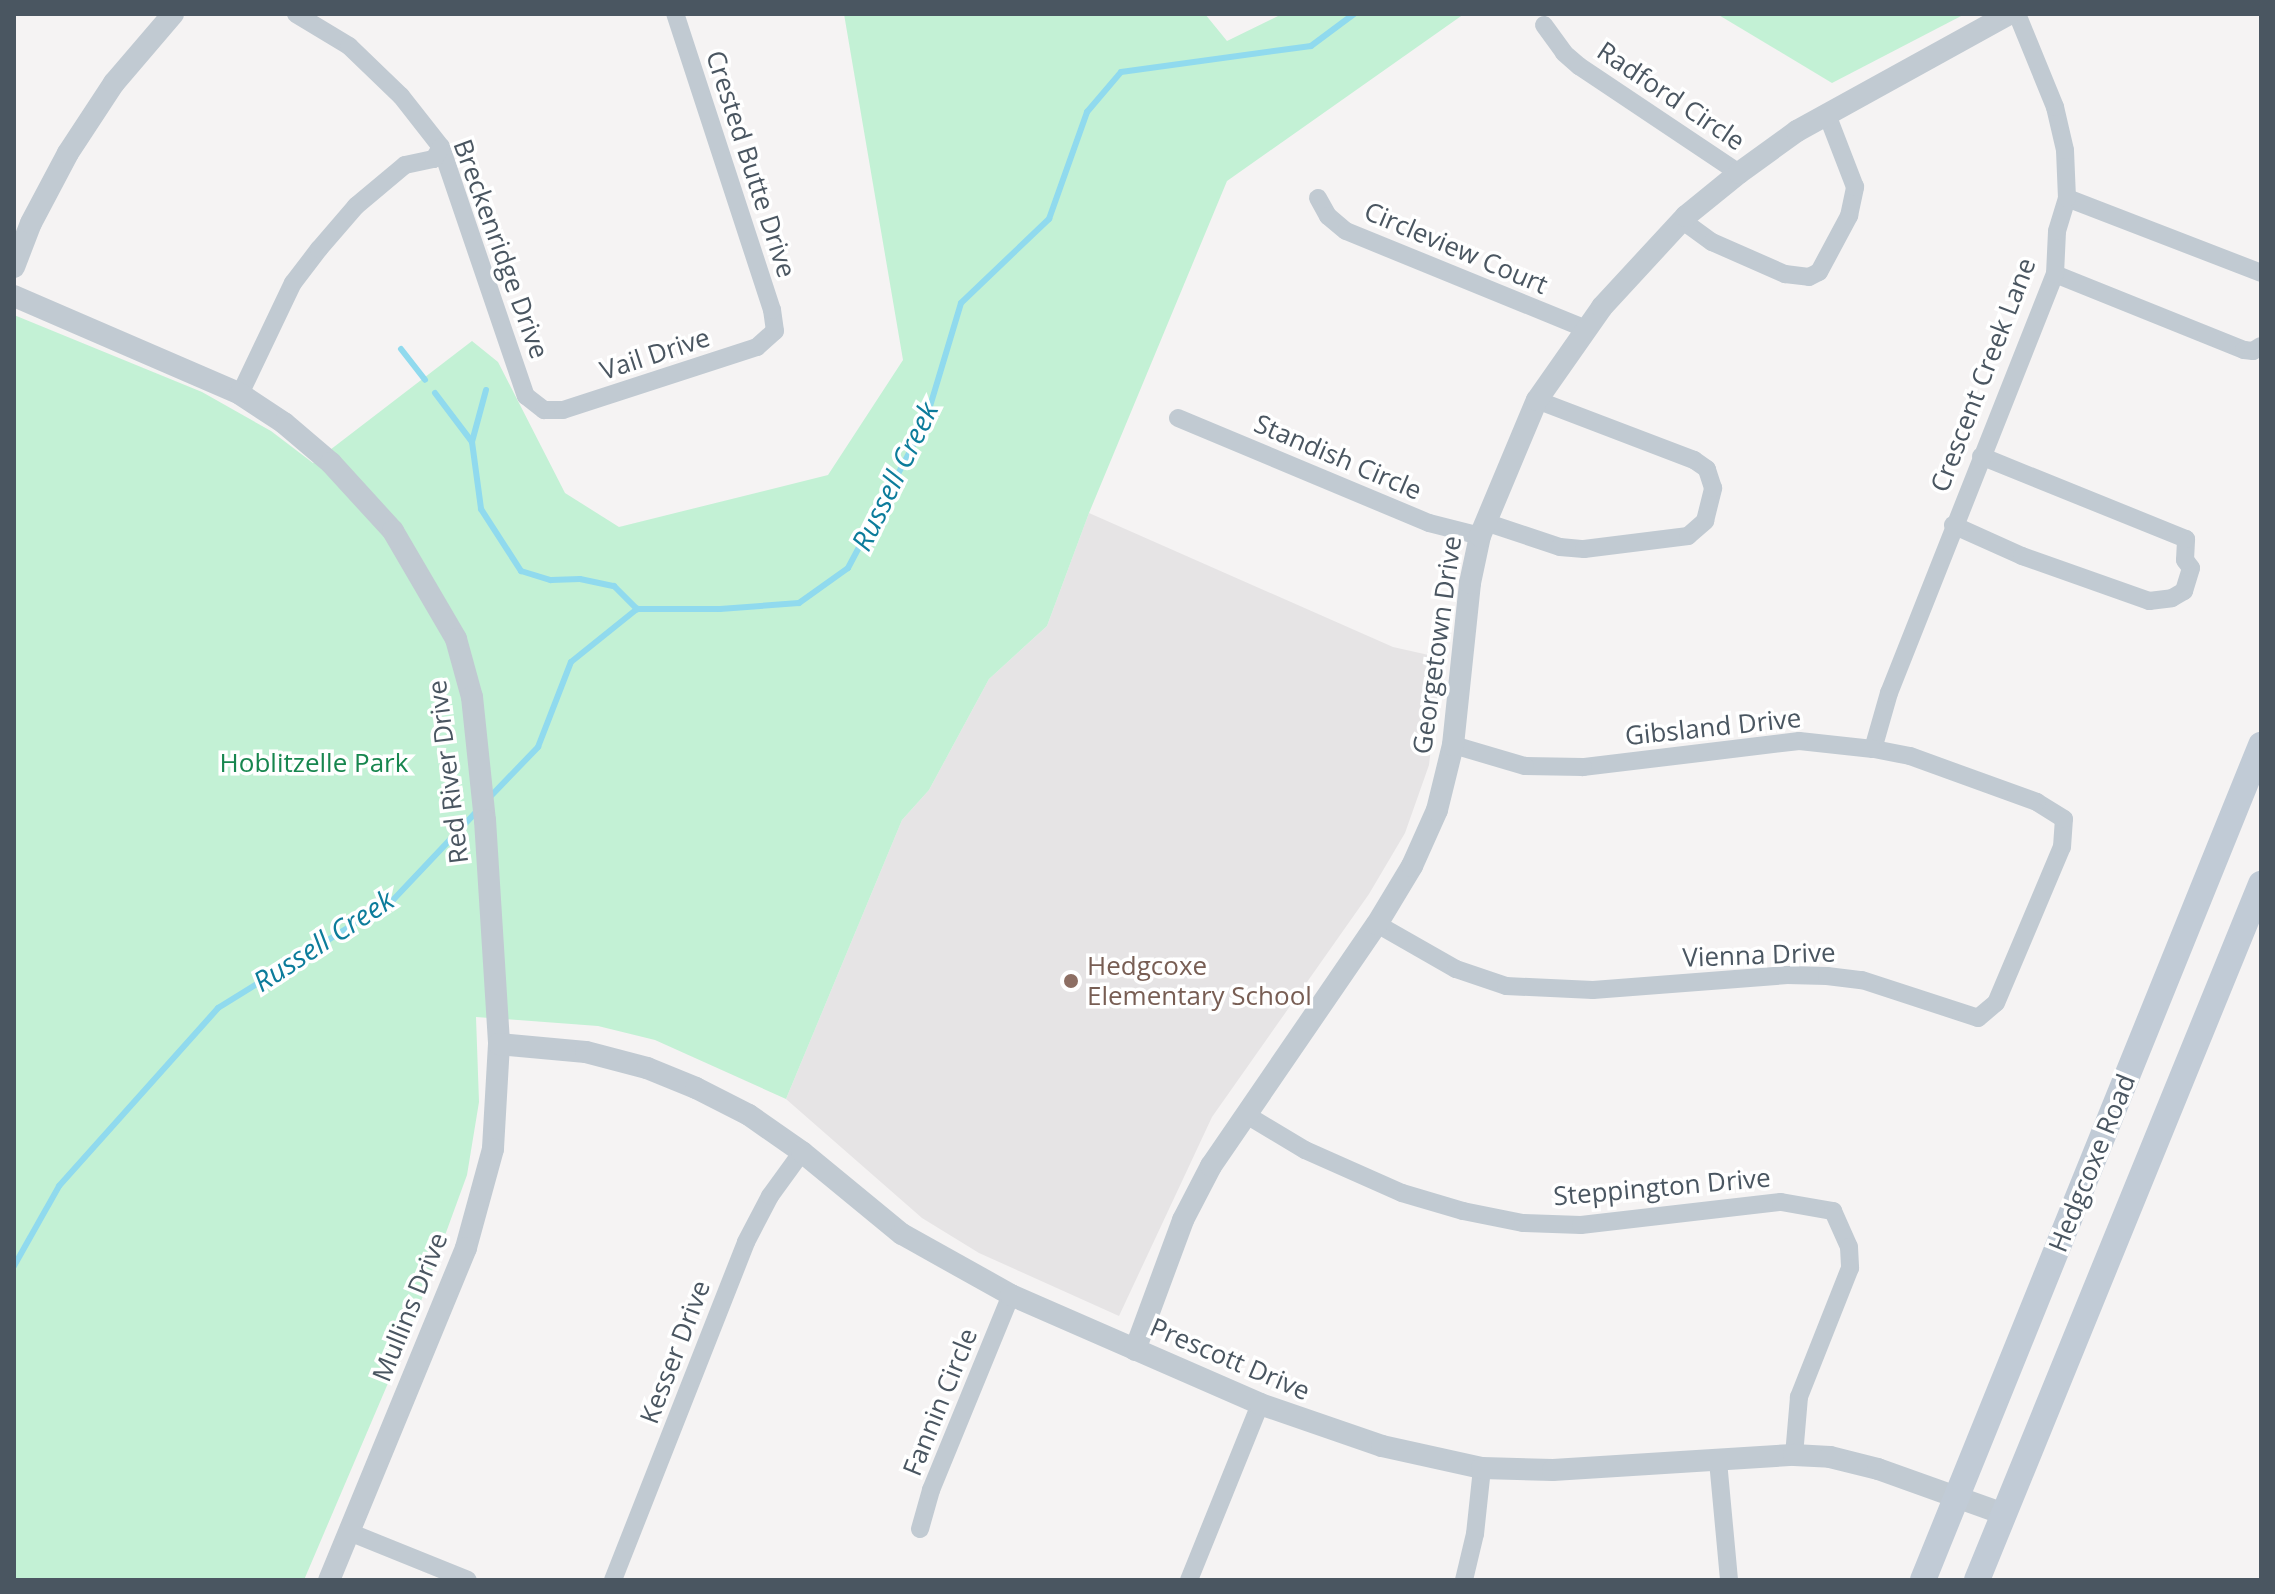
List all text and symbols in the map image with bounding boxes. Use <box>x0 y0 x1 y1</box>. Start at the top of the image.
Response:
street label: Radford Circle <box>1591 35 1751 157</box>
street label: Crested Butte Drive <box>700 47 802 281</box>
street label: Breckenridge Drive <box>447 135 555 363</box>
street label: Circleview Court <box>1360 195 1552 301</box>
street label: Crescent Creek Lane <box>1924 254 2042 496</box>
street label: Vail Drive <box>596 322 714 386</box>
water label: Russell Creek <box>844 396 944 556</box>
street label: Standish Circle <box>1250 408 1426 506</box>
street label: Georgetown Drive <box>1406 534 1468 756</box>
street label: Red River Drive <box>421 679 475 865</box>
street label: Gibsland Drive <box>1623 702 1803 752</box>
park label: Hoblitzelle Park <box>220 747 408 779</box>
water label: Russell Creek <box>246 882 400 998</box>
street label: Vienna Drive <box>1682 937 1836 973</box>
place label: Hedgcoxe Elementary School <box>1087 950 1312 1012</box>
marker: Hedgcoxe Elementary School <box>1062 972 1080 990</box>
street label: Hedgcoxe Road <box>2042 1070 2142 1256</box>
street label: Steppington Drive <box>1552 1162 1772 1212</box>
street label: Mullins Drive <box>366 1228 454 1386</box>
street label: Kesser Drive <box>633 1276 717 1428</box>
street label: Prescott Drive <box>1146 1311 1314 1407</box>
street label: Fannin Circle <box>896 1324 984 1480</box>

